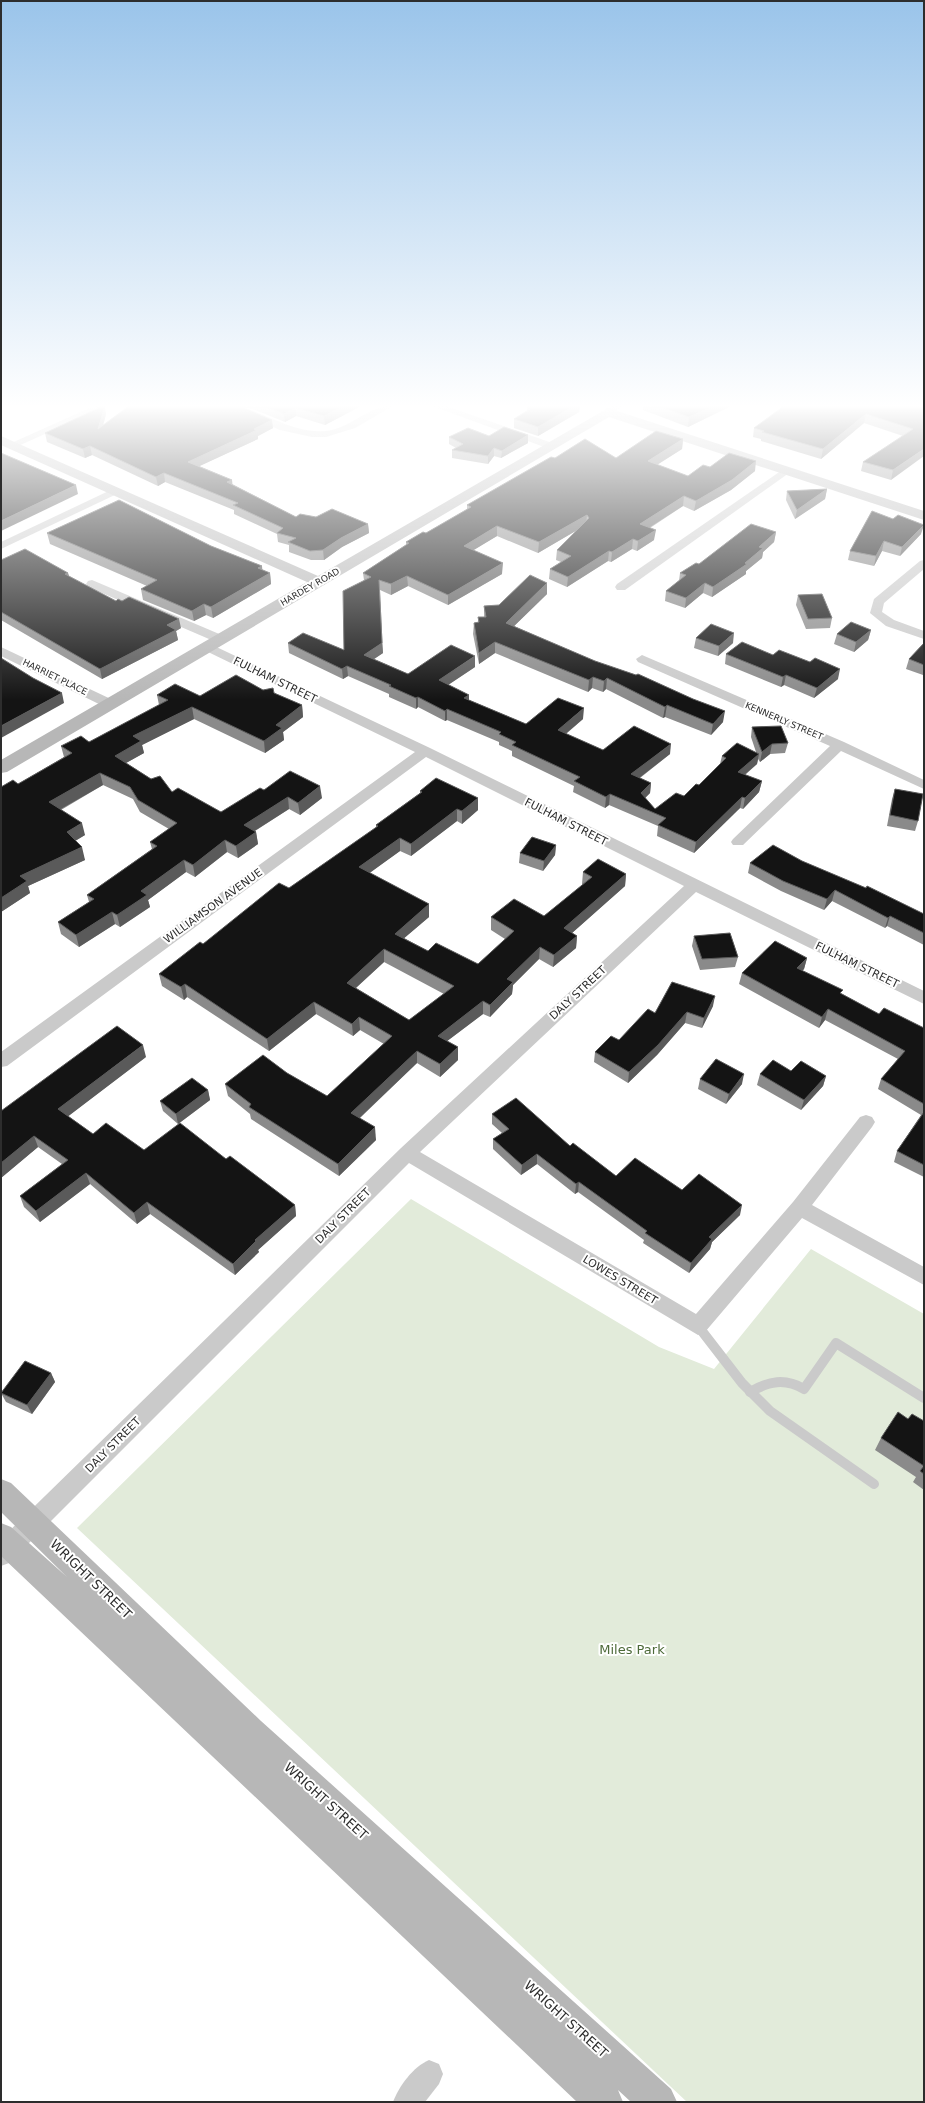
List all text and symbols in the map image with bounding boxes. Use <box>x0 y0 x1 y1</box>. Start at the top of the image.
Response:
street label: HARDEY ROAD <box>279 566 341 608</box>
street label: FULHAM STREET <box>231 654 319 706</box>
street label: HARRIET PLACE <box>21 657 89 697</box>
street label: KENNERLY STREET <box>744 700 825 742</box>
street label: FULHAM STREET <box>522 795 610 849</box>
street label: WILLIAMSON AVENUE <box>161 866 265 946</box>
street label: FULHAM STREET <box>813 939 901 991</box>
street label: DALY STREET <box>547 963 609 1023</box>
street label: DALY STREET <box>313 1186 373 1246</box>
street label: LOWES STREET <box>580 1253 660 1308</box>
street label: DALY STREET <box>83 1415 143 1475</box>
street label: WRIGHT STREET <box>47 1536 135 1622</box>
park label: Miles Park <box>599 1642 665 1657</box>
street label: WRIGHT STREET <box>281 1760 371 1842</box>
street label: WRIGHT STREET <box>521 1978 611 2060</box>

